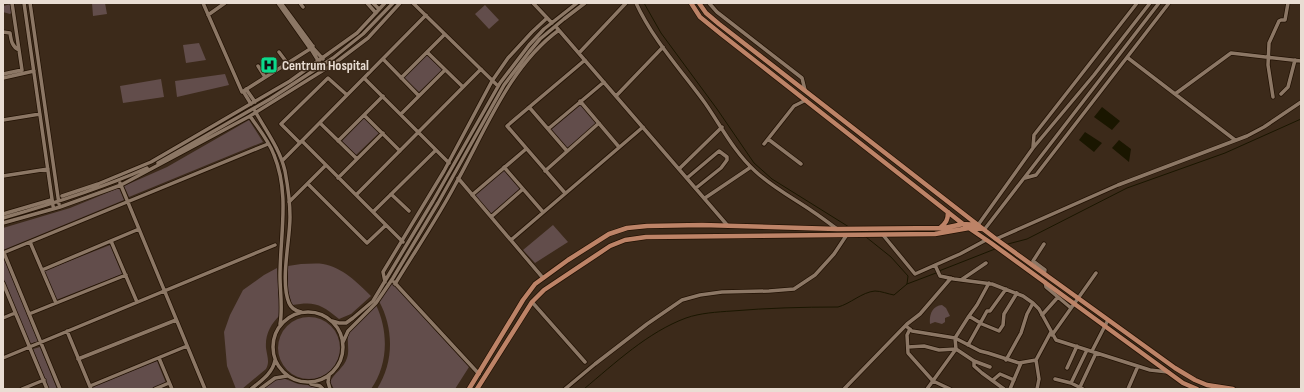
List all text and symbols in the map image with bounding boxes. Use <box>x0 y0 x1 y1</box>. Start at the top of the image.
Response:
hospital icon: Centrum Hospital <box>259 55 279 75</box>
place label: Centrum Hospital <box>282 57 369 74</box>

